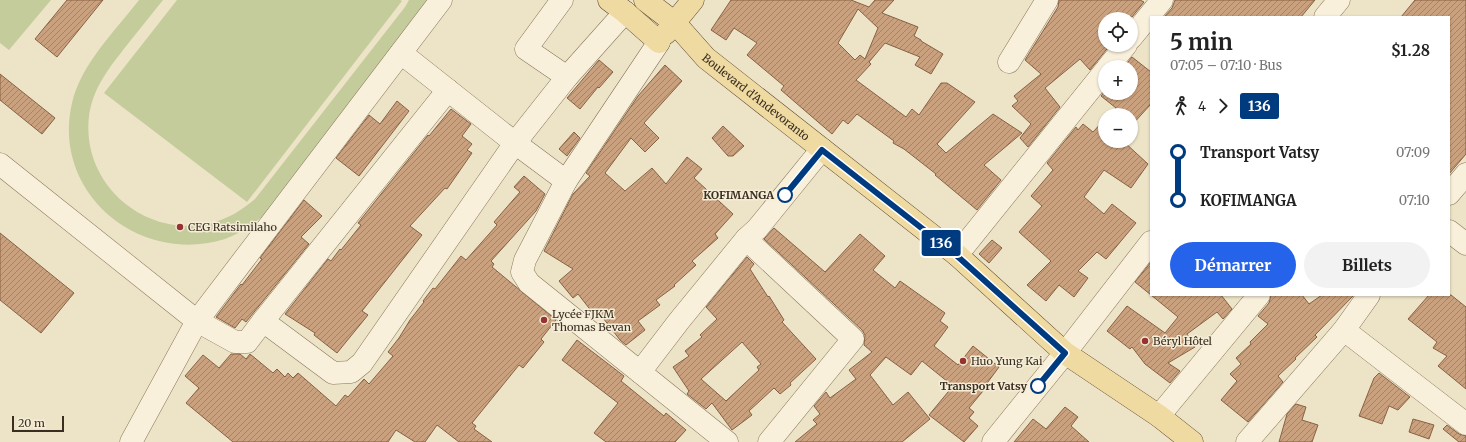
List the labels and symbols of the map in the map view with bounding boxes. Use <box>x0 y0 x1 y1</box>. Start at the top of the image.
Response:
street label: Boulevard d'Andevoranto <box>699 51 813 144</box>
marker: KOFIMANGA <box>777 187 793 203</box>
place label: KOFIMANGA <box>703 188 774 202</box>
place label: CEG Ratsimilaho <box>188 220 277 234</box>
marker: CEG Ratsimilaho <box>175 222 185 232</box>
line badge: 136 <box>918 230 964 256</box>
place label: Lycée FJKM Thomas Bevan <box>552 307 632 334</box>
marker: Lycée FJKM Thomas Bevan <box>539 315 549 325</box>
place label: Béryl Hôtel <box>1153 334 1213 348</box>
marker: Béryl Hôtel <box>1140 336 1150 346</box>
place label: Huo Yung Kai <box>971 354 1043 368</box>
marker: Huo Yung Kai <box>958 356 968 366</box>
marker: Transport Vatsy <box>1030 378 1046 394</box>
place label: Transport Vatsy <box>940 379 1027 393</box>
scale bar <box>12 414 64 433</box>

